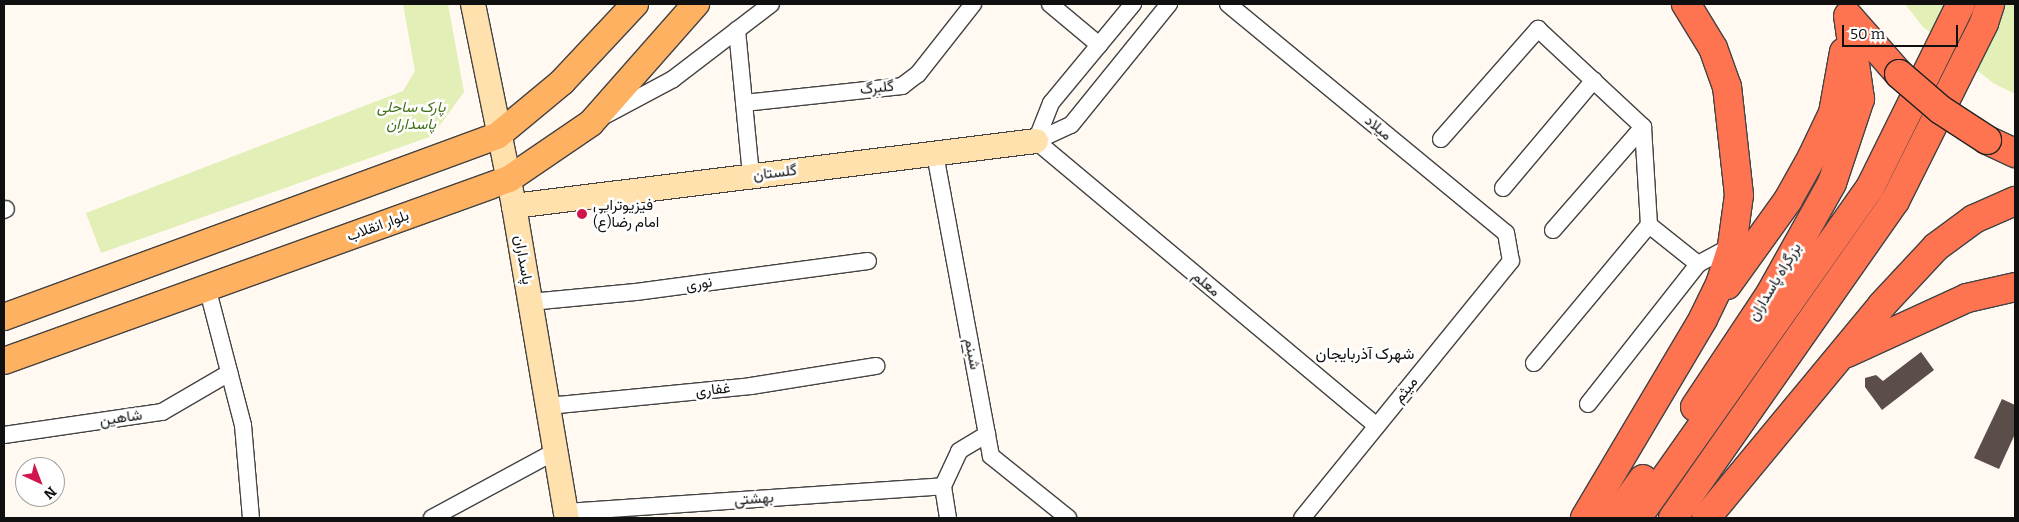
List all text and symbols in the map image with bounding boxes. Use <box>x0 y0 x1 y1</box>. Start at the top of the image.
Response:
scale bar <box>1844 15 1960 47</box>
text: 50 m <box>1850 25 1885 43</box>
street label: گلبرگ <box>859 77 895 99</box>
park label: پارک ساحلی پاسداران <box>377 98 445 133</box>
street label: میلاد <box>1361 112 1395 144</box>
street label: گلستان <box>752 161 798 185</box>
place label: فیزیوتراپی امام رضا(ع) <box>593 196 659 231</box>
street label: بلوار انقلاب <box>344 206 412 246</box>
marker: فیزیوتراپی امام رضا(ع) <box>575 207 589 221</box>
street label: پاسداران <box>510 234 536 286</box>
street label: بزرگراه پاسداران <box>1745 240 1805 324</box>
street label: معلم <box>1188 267 1224 301</box>
street label: نوری <box>685 273 713 295</box>
street label: شبنم <box>960 337 984 371</box>
district label: شهرک آذربایجان <box>1316 344 1414 364</box>
street label: میثم <box>1390 373 1422 407</box>
street label: غفاری <box>695 379 731 401</box>
street label: شاهین <box>98 406 144 430</box>
north arrow <box>15 457 65 507</box>
text: N <box>40 483 60 503</box>
street label: بهشتی <box>734 489 774 509</box>

